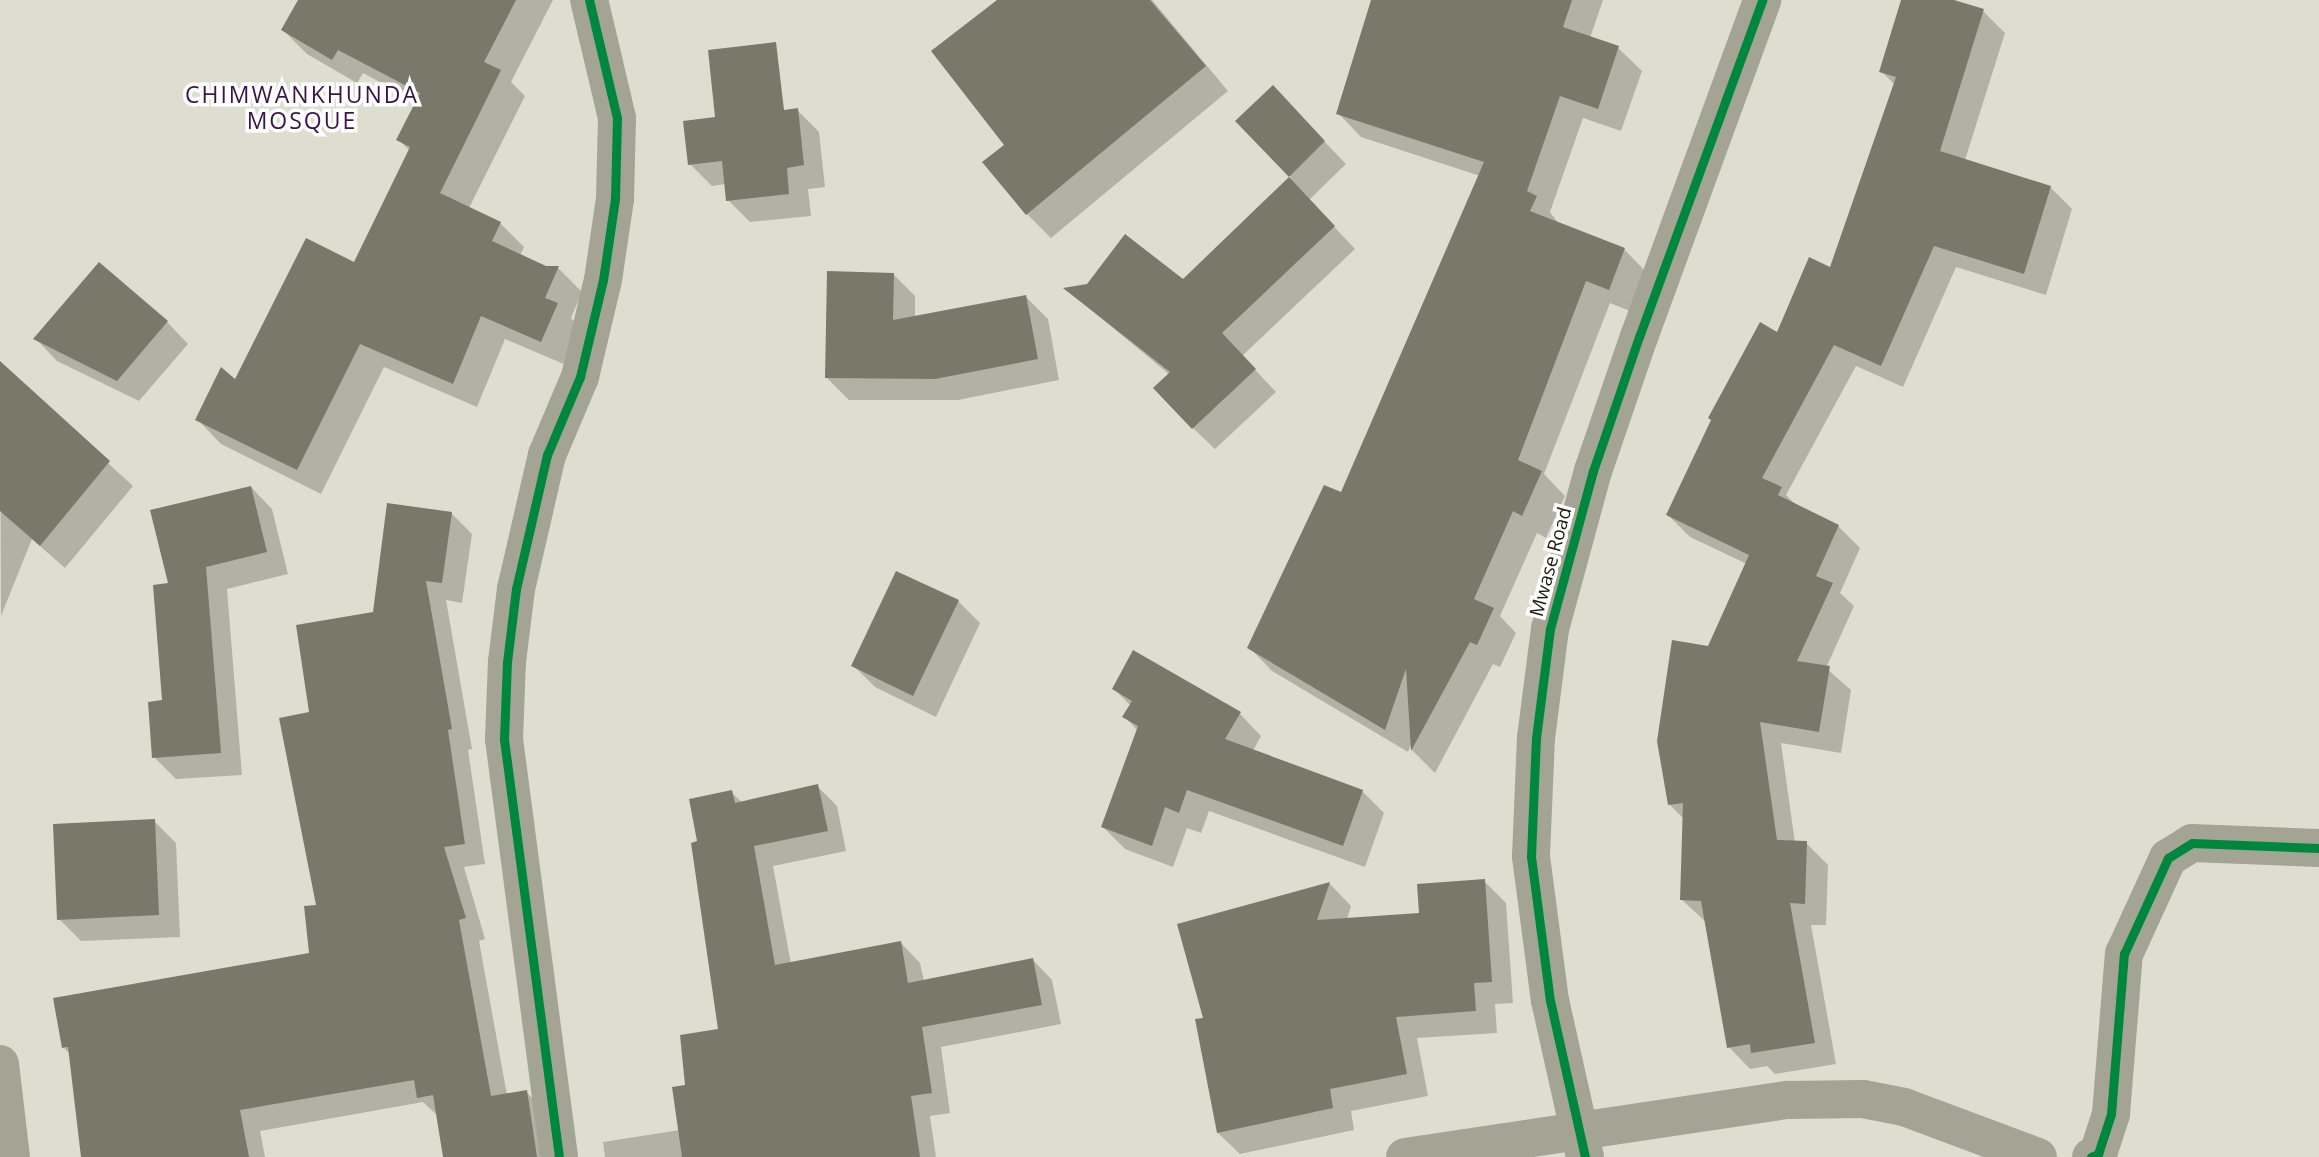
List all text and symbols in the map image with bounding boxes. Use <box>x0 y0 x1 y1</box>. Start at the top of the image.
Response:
district label: CHIMWANKHUNDA MOSQUE <box>187 80 417 134</box>
street label: Mwase Road <box>1525 505 1577 619</box>

